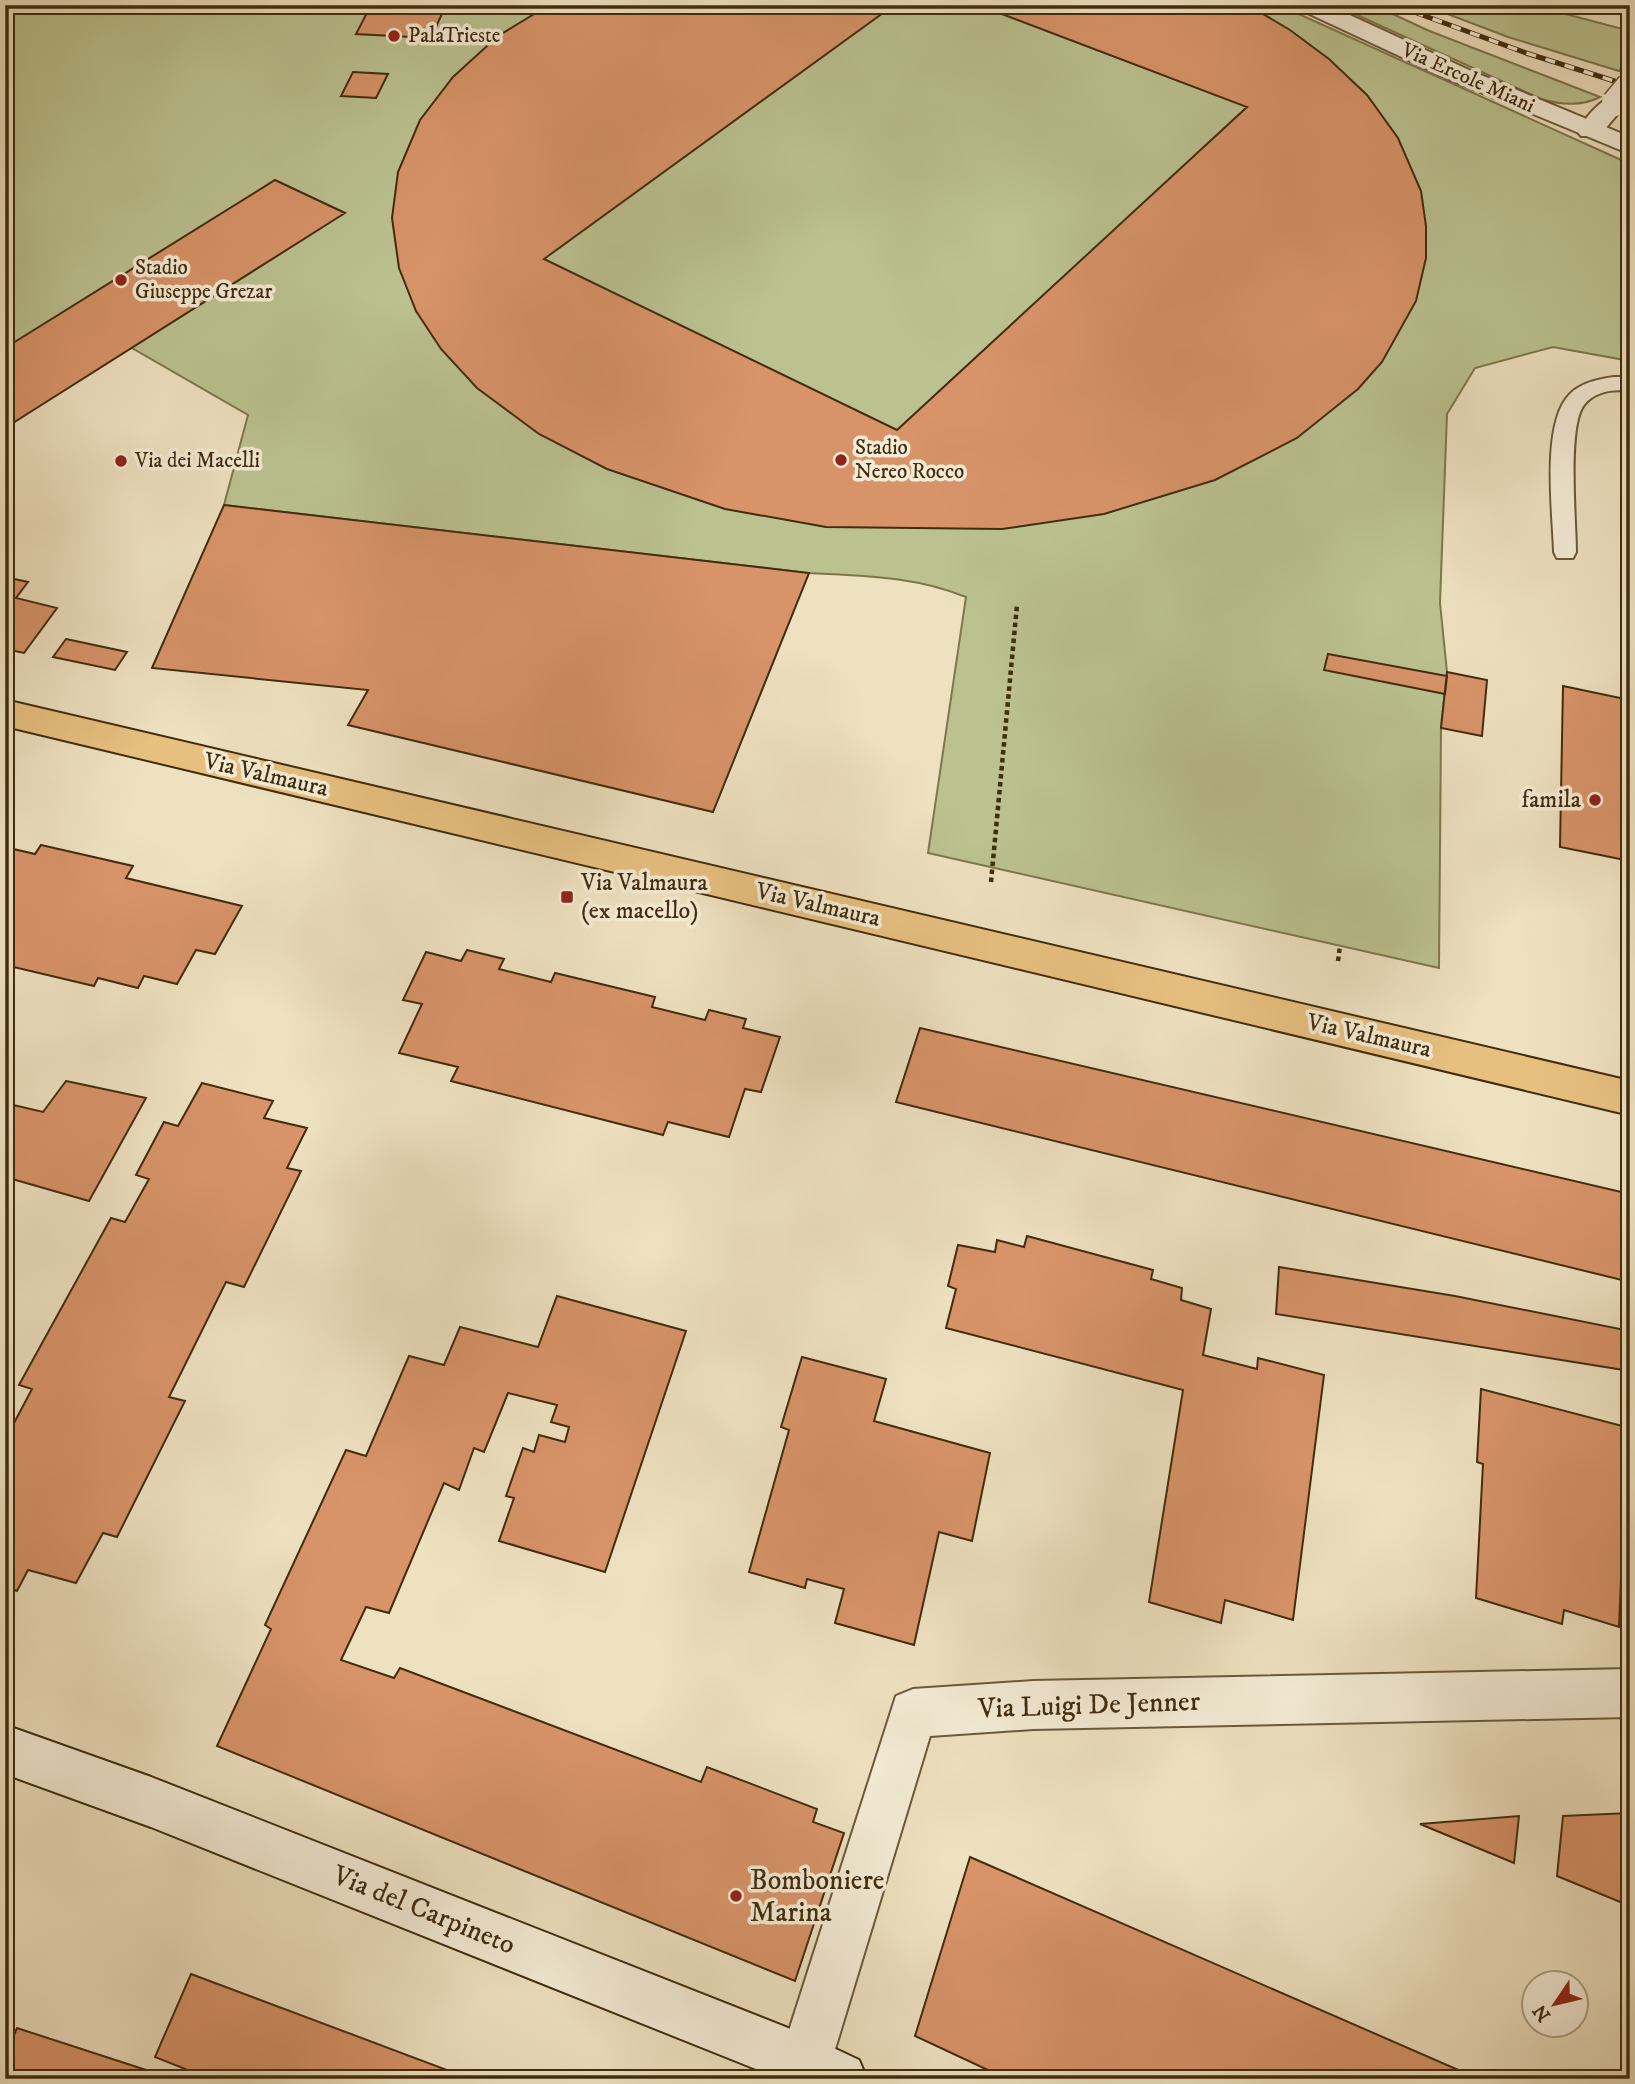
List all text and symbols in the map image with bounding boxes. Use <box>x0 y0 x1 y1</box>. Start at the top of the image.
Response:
place label: PalaTrieste <box>408 23 501 49</box>
marker: PalaTrieste <box>386 28 402 44</box>
street label: Via Ercole Miani <box>1396 37 1539 119</box>
place label: Stadio Giuseppe Grezar <box>135 255 272 305</box>
marker: Stadio Giuseppe Grezar <box>113 272 129 288</box>
place label: Stadio Nereo Rocco <box>855 435 964 485</box>
place label: Via dei Macelli <box>134 448 260 474</box>
marker: Stadio Nereo Rocco <box>833 452 849 468</box>
marker: Via dei Macelli <box>113 453 129 469</box>
street label: Via Valmaura <box>200 746 332 804</box>
place label: famila <box>1522 785 1582 815</box>
marker: famila <box>1587 792 1603 808</box>
place label: Via Valmaura (ex macello) <box>580 868 708 926</box>
street label: Via Valmaura <box>752 876 884 934</box>
marker: Via Valmaura (ex macello) <box>559 889 575 905</box>
street label: Via Valmaura <box>1303 1007 1435 1065</box>
street label: Via Luigi De Jenner <box>976 1684 1201 1726</box>
street label: Via del Carpineto <box>327 1857 520 1962</box>
place label: Bomboniere Marina <box>750 1863 884 1930</box>
marker: Bomboniere Marina <box>728 1888 744 1904</box>
north arrow <box>1520 1968 1590 2038</box>
text: N <box>1528 2000 1556 2026</box>

